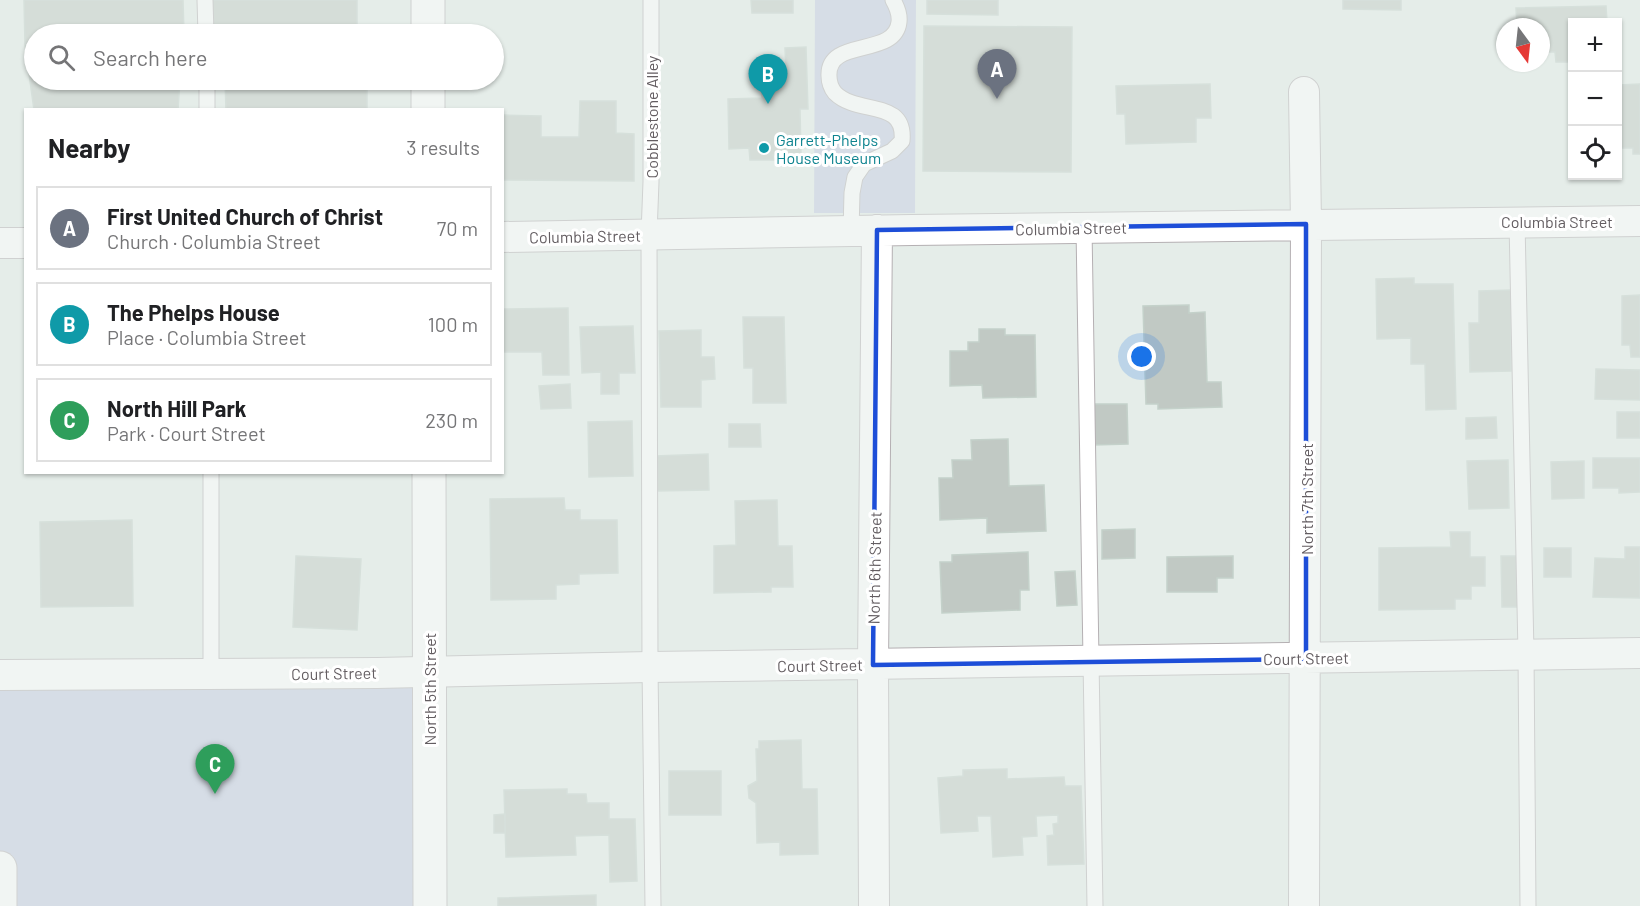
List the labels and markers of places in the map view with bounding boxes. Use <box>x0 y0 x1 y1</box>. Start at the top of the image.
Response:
pin: A <box>978 50 1016 99</box>
pin: B <box>748 54 788 104</box>
place label: Garrett-Phelps House Museum <box>776 130 881 167</box>
marker: Garrett-Phelps House Museum <box>757 141 771 155</box>
pin: C <box>196 744 234 794</box>

